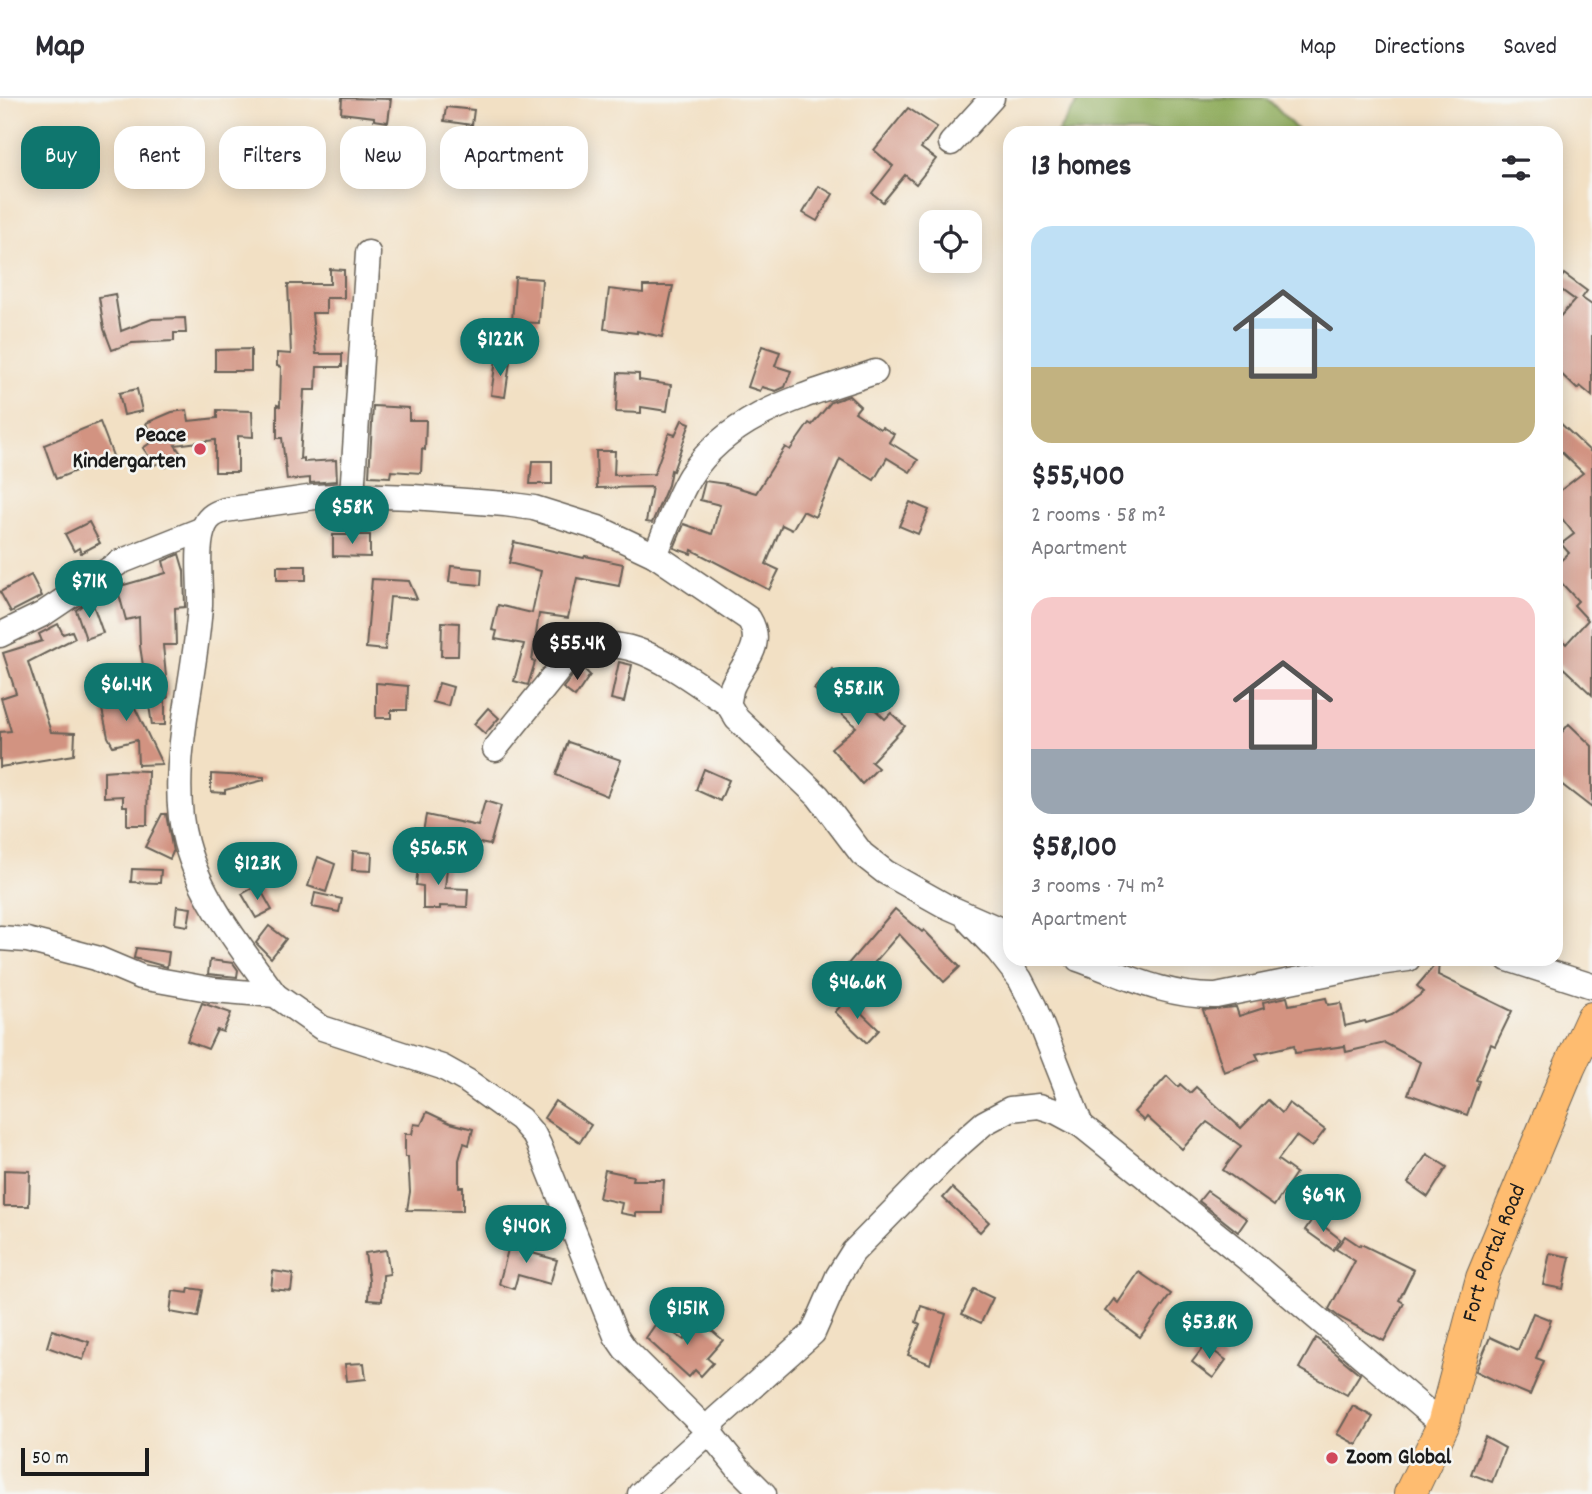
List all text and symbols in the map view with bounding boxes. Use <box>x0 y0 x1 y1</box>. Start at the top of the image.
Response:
text: Map <box>35 25 85 72</box>
text: Map <box>1300 31 1336 65</box>
text: Directions <box>1374 31 1465 65</box>
text: Saved <box>1503 31 1557 65</box>
chip: Buy <box>21 126 100 189</box>
chip: Rent <box>114 126 205 189</box>
chip: Filters <box>219 126 326 189</box>
chip: New <box>340 126 426 189</box>
chip: Apartment <box>440 126 588 189</box>
text: 13 homes <box>1031 147 1131 190</box>
icon: filters <box>1497 149 1535 187</box>
map controls <box>919 210 982 273</box>
button: locate <box>919 210 982 273</box>
icon: home <box>1220 271 1346 397</box>
pin: $122K <box>451 318 549 378</box>
text: $122K <box>476 324 524 357</box>
place label: Peace Kindergarten <box>72 420 186 479</box>
marker: Peace Kindergarten <box>192 441 208 457</box>
text: $55,400 <box>1031 457 1125 500</box>
pin: $58K <box>311 486 393 546</box>
text: $58K <box>331 492 373 525</box>
text: 2 rooms · 58 m² <box>1031 500 1166 533</box>
text: Apartment <box>1031 533 1127 566</box>
pin: $71K <box>48 560 130 620</box>
text: $71K <box>71 566 107 599</box>
pin: $55.4K <box>520 622 634 682</box>
text: $55.4K <box>549 628 605 661</box>
icon: home <box>1220 642 1346 768</box>
pin: $61.4K <box>69 664 183 723</box>
pin: $58.1K <box>801 668 915 727</box>
text: $61.4K <box>100 669 152 702</box>
text: $58.1K <box>832 673 884 706</box>
pin: $56.5K <box>381 828 495 887</box>
text: $58,100 <box>1031 828 1117 871</box>
text: $56.5K <box>409 833 467 866</box>
pin: $123K <box>208 842 306 902</box>
text: $123K <box>233 848 281 881</box>
text: 3 rooms · 74 m² <box>1031 871 1165 904</box>
text: Apartment <box>1031 904 1127 937</box>
pin: $46.6K <box>800 962 914 1021</box>
text: $46.6K <box>828 967 886 1000</box>
pin: $69K <box>1282 1174 1364 1234</box>
street label: Fort Portal Road <box>1454 1179 1536 1326</box>
text: $69K <box>1301 1180 1345 1213</box>
pin: $140K <box>477 1206 575 1265</box>
text: $140K <box>501 1211 551 1244</box>
pin: $151K <box>638 1288 736 1347</box>
text: $151K <box>665 1293 709 1326</box>
pin: $53.8K <box>1152 1302 1266 1361</box>
text: $53.8K <box>1181 1307 1237 1340</box>
place label: Zoom Global <box>1346 1442 1452 1475</box>
scale bar <box>21 1445 149 1477</box>
text: 50 m <box>32 1446 69 1473</box>
marker: Zoom Global <box>1324 1450 1340 1466</box>

